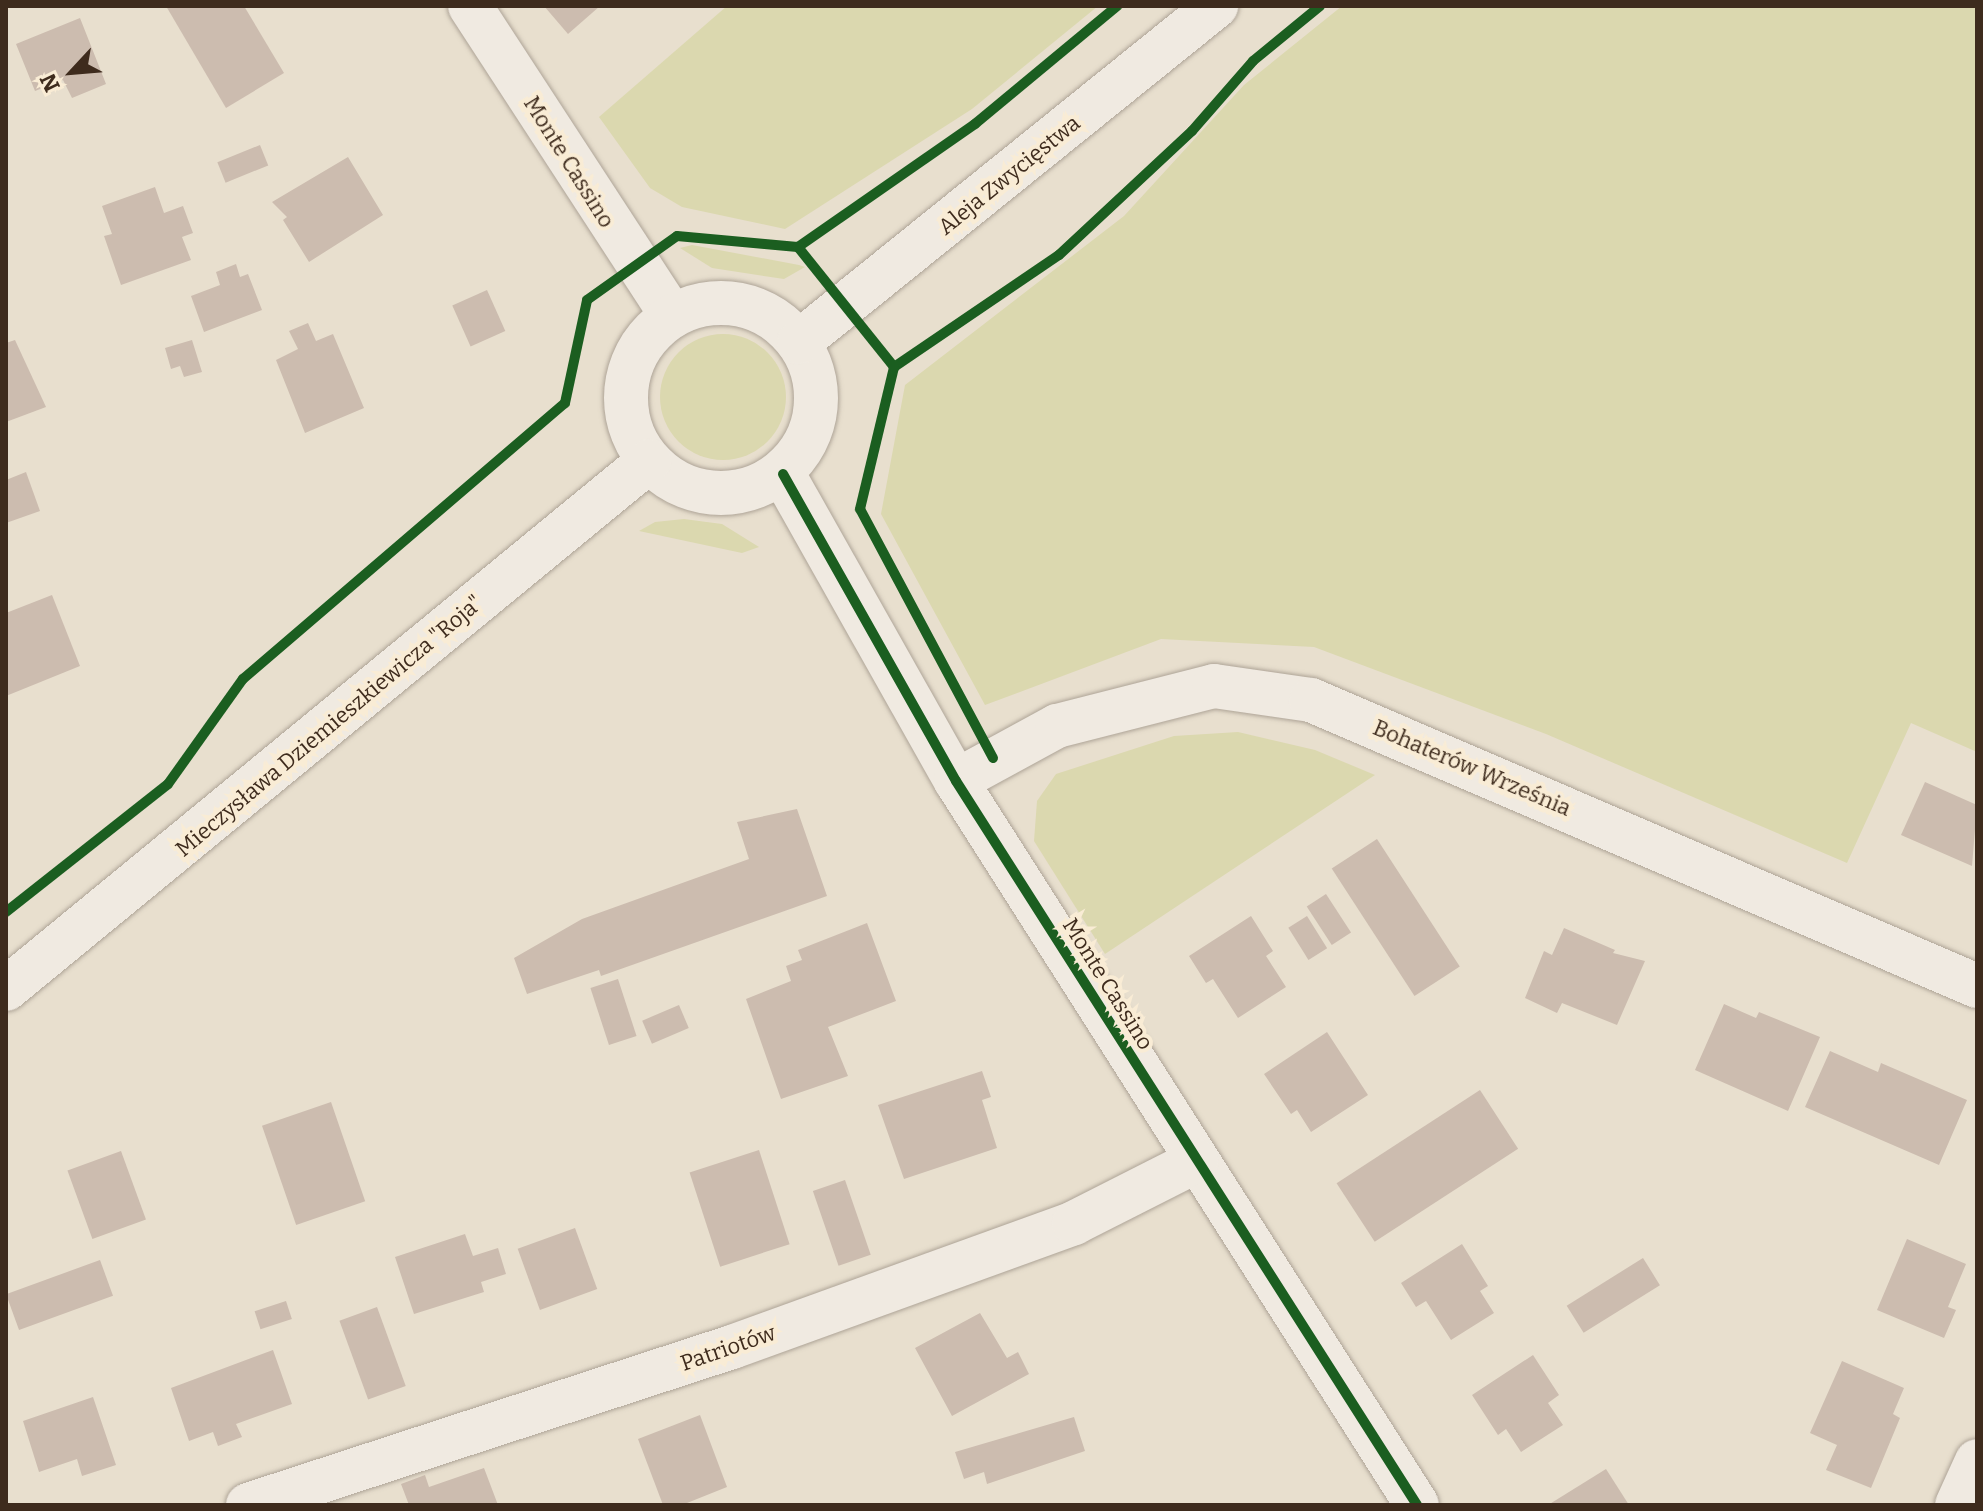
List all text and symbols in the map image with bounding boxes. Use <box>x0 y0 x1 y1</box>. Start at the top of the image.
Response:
north arrow <box>32 32 112 112</box>
text: N <box>34 69 66 96</box>
street label: Monte Cassino <box>518 91 620 233</box>
street label: Aleja Zwycięstwa <box>933 110 1085 240</box>
street label: Mieczysława Dziemieszkiewicza "Roja" <box>170 590 488 862</box>
street label: Bohaterów Września <box>1369 714 1575 822</box>
street label: Monte Cassino <box>1057 913 1159 1055</box>
street label: Patriotów <box>677 1319 779 1377</box>

